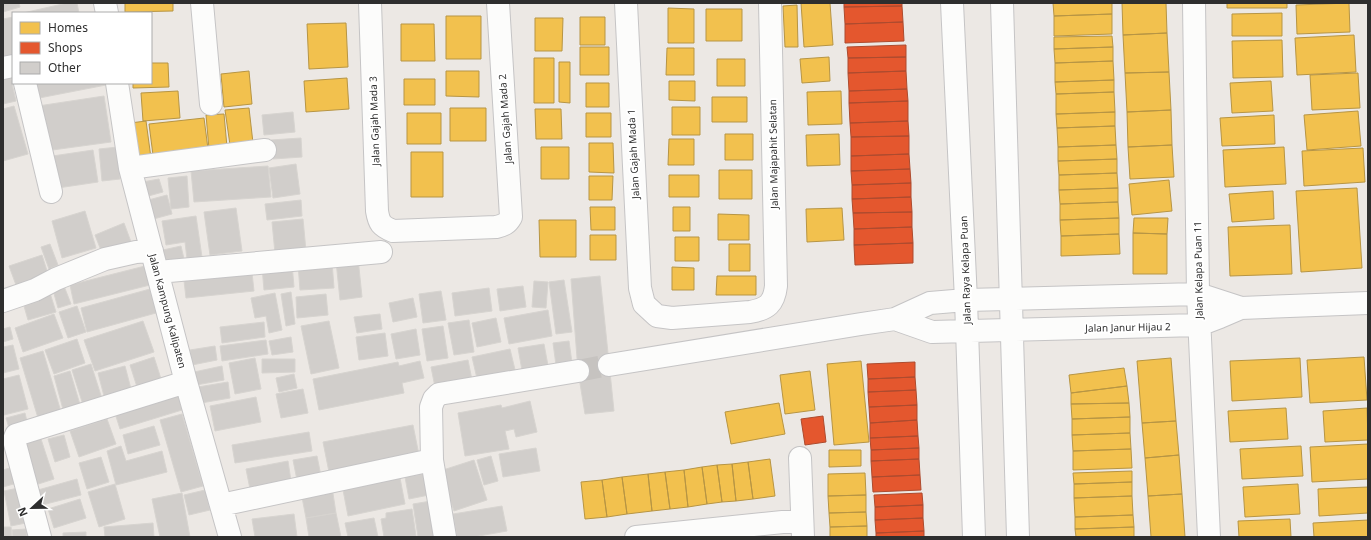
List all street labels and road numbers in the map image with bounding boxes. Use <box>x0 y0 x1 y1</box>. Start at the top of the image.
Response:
street label: Jalan Gajah Mada 2 <box>495 73 515 165</box>
street label: Jalan Gajah Mada 3 <box>365 76 383 167</box>
street label: Jalan Majapahit Selatan <box>765 99 781 210</box>
street label: Jalan Gajah Mada 1 <box>624 109 642 200</box>
street label: Jalan Raya Kelapa Puan <box>956 215 974 326</box>
street label: Jalan Kelapa Puan 11 <box>1190 221 1206 320</box>
street label: Jalan Kampung Kalipaten <box>146 251 190 370</box>
street label: Jalan Janur Hijau 2 <box>1084 319 1171 335</box>

